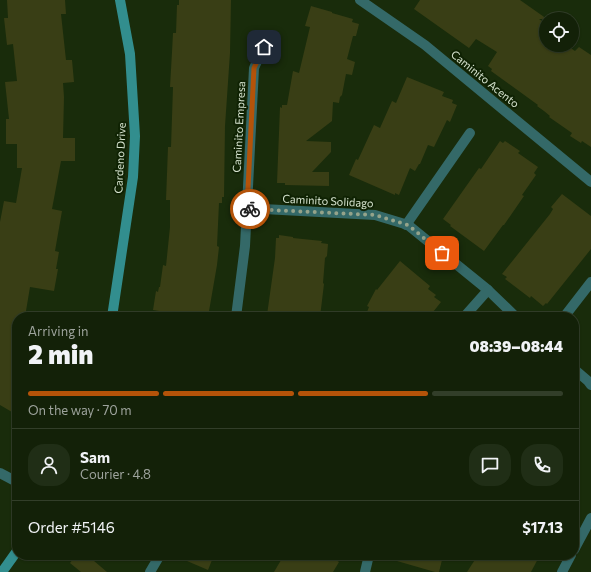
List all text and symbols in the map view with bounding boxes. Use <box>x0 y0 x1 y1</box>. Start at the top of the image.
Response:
map controls <box>539 12 579 52</box>
button: locate <box>539 12 579 52</box>
pin <box>247 30 281 64</box>
icon: home <box>253 36 275 58</box>
street label: Caminito Acento <box>449 47 522 110</box>
street label: Caminito Empresa <box>230 81 247 173</box>
street label: Cardeno Drive <box>111 122 128 194</box>
courier <box>230 189 270 229</box>
street label: Caminito Solidago <box>282 192 374 209</box>
icon: bike <box>239 198 261 220</box>
pin <box>425 236 459 270</box>
icon: bag <box>431 242 453 264</box>
text: Arriving in <box>28 323 88 339</box>
text: 08:39–08:44 <box>469 337 563 355</box>
text: 2 min <box>28 338 93 369</box>
text: On the way · 70 m <box>28 402 132 418</box>
button: person <box>28 444 70 486</box>
button: chat <box>469 444 511 486</box>
button: phone <box>521 444 563 486</box>
text: Sam <box>80 448 110 466</box>
text: Courier · 4.8 <box>80 466 151 482</box>
text: Order #5146 <box>28 518 115 536</box>
text: $17.13 <box>522 518 563 536</box>

